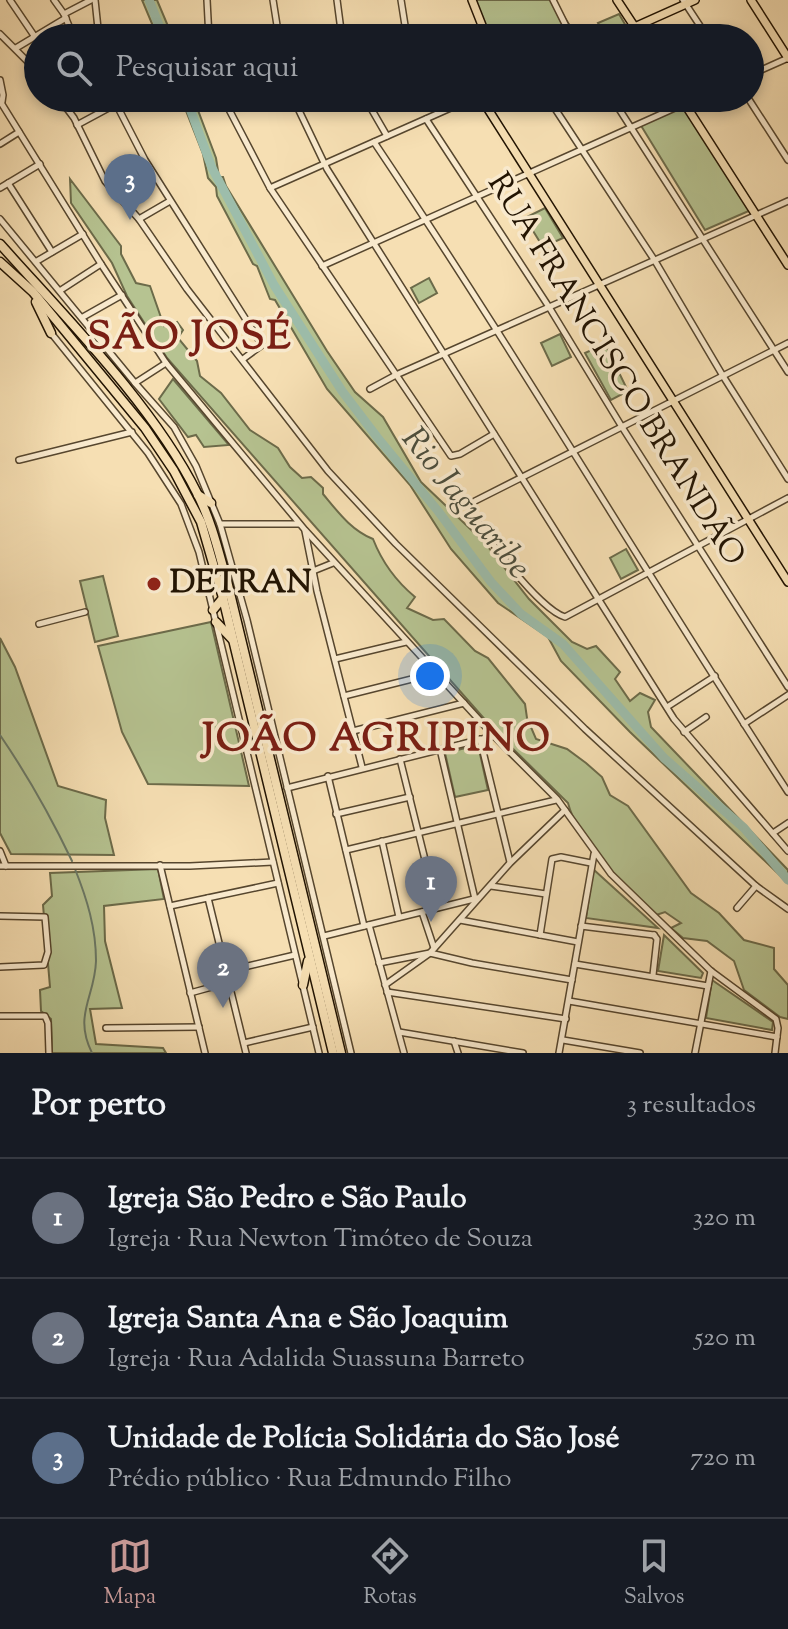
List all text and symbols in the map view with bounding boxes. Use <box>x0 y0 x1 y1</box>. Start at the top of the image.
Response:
search box <box>24 24 764 112</box>
icon: search <box>52 46 96 90</box>
text: Pesquisar aqui <box>116 47 298 90</box>
pin: 3 <box>104 154 156 220</box>
street label: RUA FRANCISCO BRANDÃO <box>475 165 755 575</box>
district label: SÃO JOSÉ <box>87 310 293 367</box>
water label: Rio Jaguaribe <box>388 418 542 590</box>
place label: DETRAN <box>170 561 312 607</box>
marker: DETRAN <box>145 575 163 593</box>
your location <box>410 656 450 696</box>
district label: JOÃO AGRIPINO <box>199 712 552 769</box>
pin: 1 <box>405 856 457 922</box>
pin: 2 <box>197 942 249 1008</box>
text: Por perto <box>32 1081 166 1130</box>
text: 3 resultados <box>627 1087 756 1124</box>
text: Igreja São Pedro e São Paulo <box>108 1178 467 1221</box>
text: 1 <box>54 1200 62 1237</box>
text: 320 m <box>693 1200 756 1237</box>
text: Igreja · Rua Newton Timóteo de Souza <box>108 1221 533 1258</box>
text: Igreja Santa Ana e São Joaquim <box>108 1298 508 1341</box>
text: 2 <box>52 1320 64 1357</box>
text: 520 m <box>694 1320 756 1357</box>
text: Igreja · Rua Adalida Suassuna Barreto <box>108 1341 525 1378</box>
text: Unidade de Polícia Solidária do São José <box>108 1418 620 1461</box>
text: 3 <box>53 1440 63 1477</box>
text: 720 m <box>690 1440 756 1477</box>
text: Prédio público · Rua Edmundo Filho <box>108 1461 511 1498</box>
tab: Mapa <box>104 1534 156 1614</box>
tab: Rotas <box>363 1534 417 1614</box>
tab: Salvos <box>624 1534 684 1614</box>

